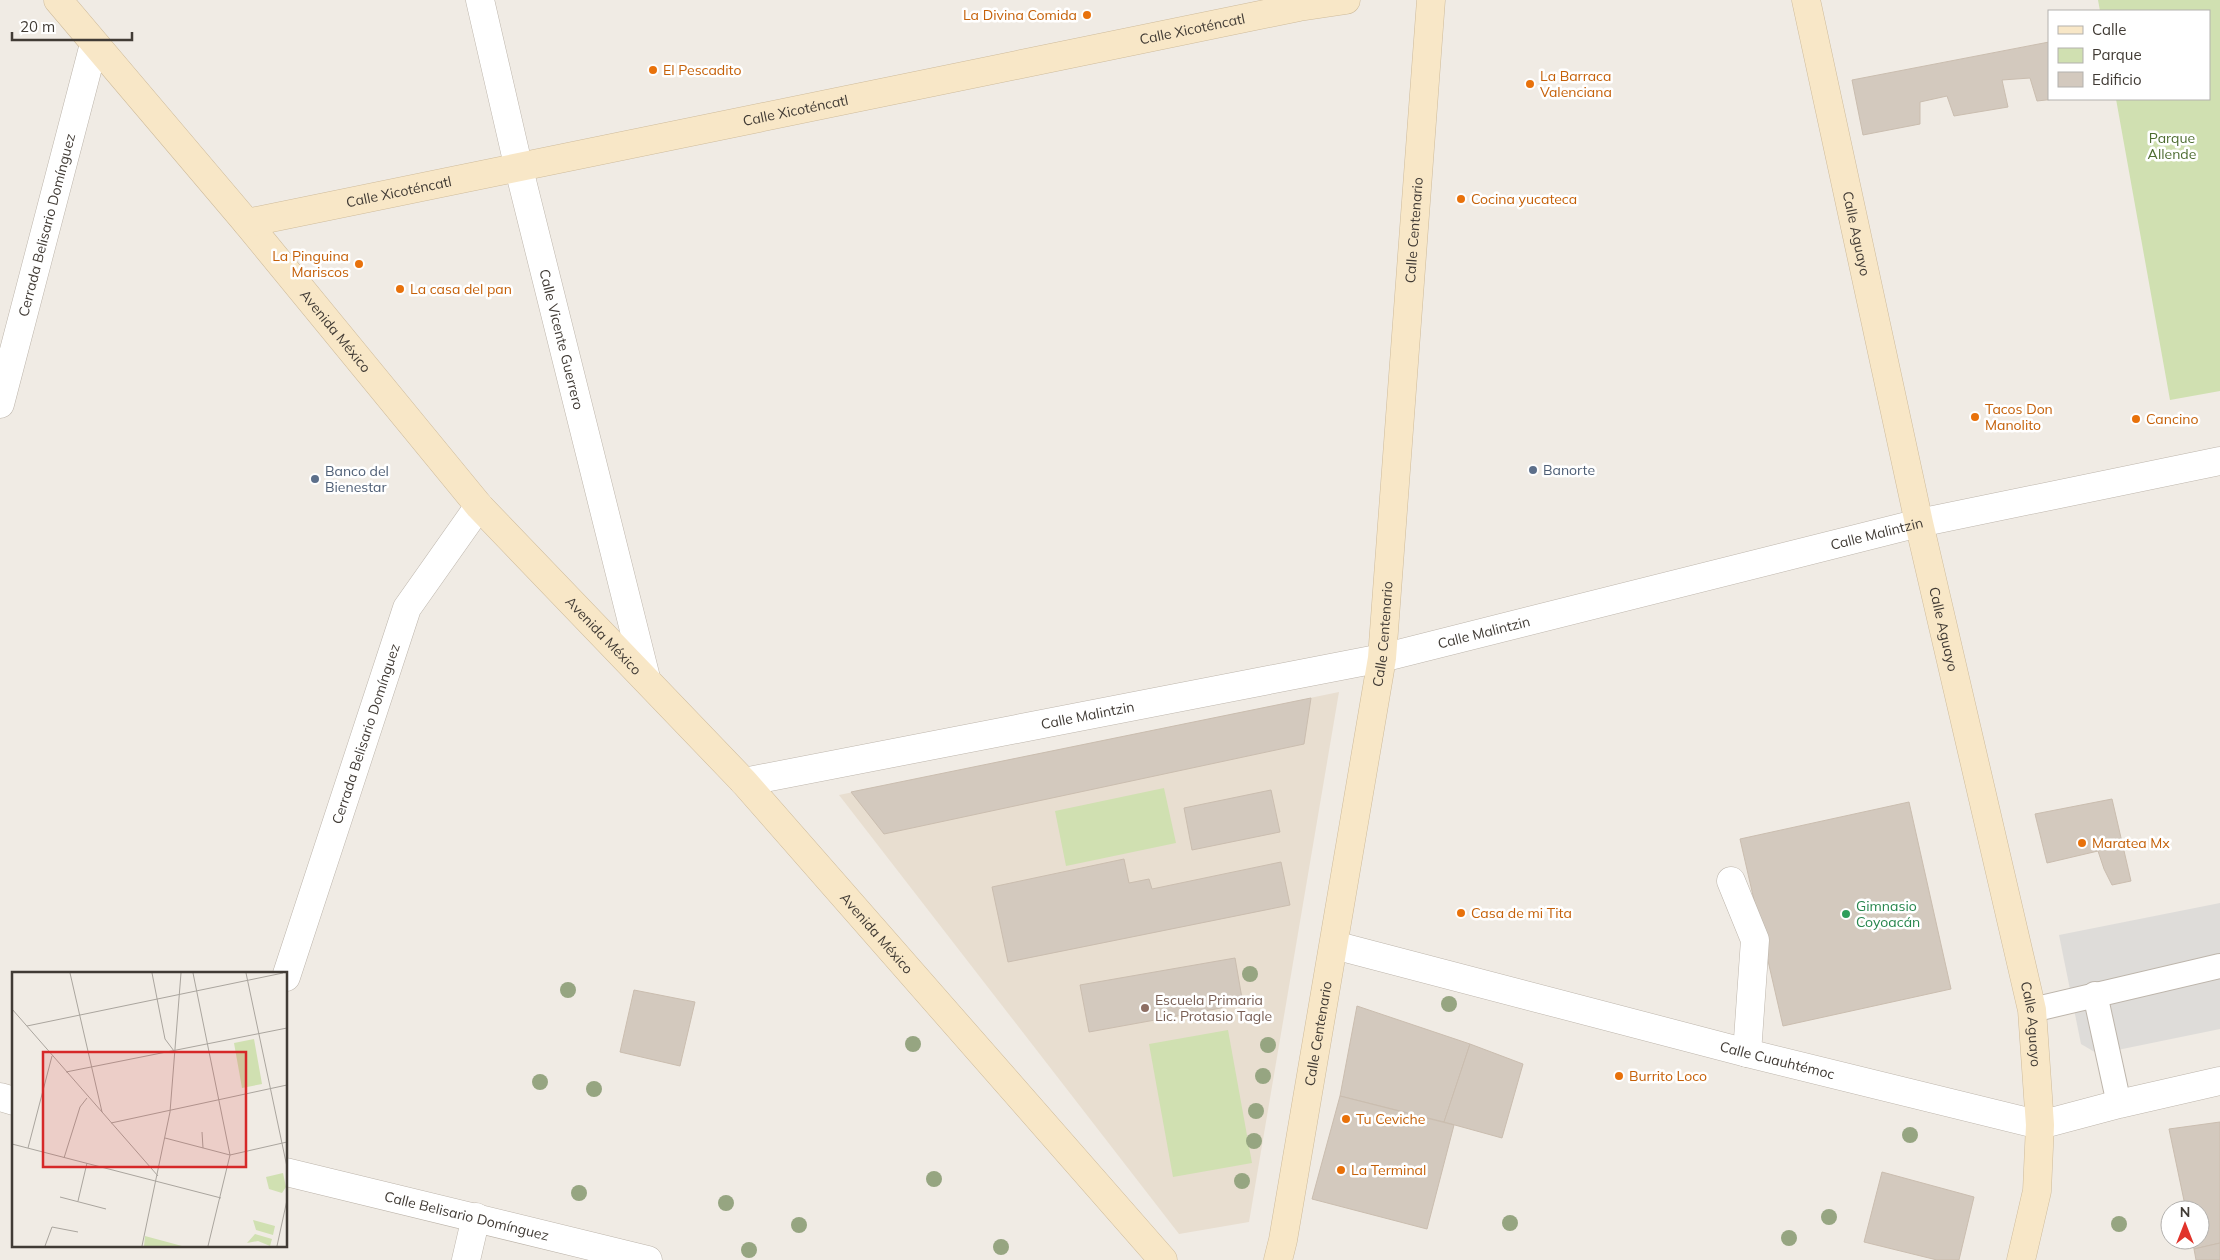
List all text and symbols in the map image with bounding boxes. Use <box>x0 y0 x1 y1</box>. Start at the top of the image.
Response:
place label: La Divina Comida <box>963 6 1077 24</box>
marker: La Divina Comida <box>1081 9 1093 21</box>
street label: Calle Xicoténcatl <box>1138 9 1247 49</box>
scale bar <box>12 10 132 42</box>
legend <box>2048 10 2210 100</box>
text: 20 m <box>20 17 55 36</box>
text: Calle <box>2092 20 2126 39</box>
text: Parque <box>2092 45 2142 64</box>
place label: El Pescadito <box>663 61 741 79</box>
marker: El Pescadito <box>647 64 659 76</box>
place label: La Barraca Valenciana <box>1540 67 1612 101</box>
text: Edificio <box>2092 70 2142 89</box>
marker: La Barraca Valenciana <box>1524 78 1536 90</box>
street label: Calle Xicoténcatl <box>741 91 850 130</box>
park label: Parque Allende <box>2148 129 2196 163</box>
street label: Cerrada Belisario Domínguez <box>14 131 79 319</box>
street label: Calle Xicoténcatl <box>345 172 453 211</box>
street label: Calle Centenario <box>1401 177 1427 284</box>
place label: Cocina yucateca <box>1471 190 1577 208</box>
street label: Calle Aguayo <box>1839 190 1874 278</box>
marker: Cocina yucateca <box>1455 193 1467 205</box>
place label: La Pinguina Mariscos <box>272 247 349 281</box>
marker: La Pinguina Mariscos <box>353 258 365 270</box>
street label: Calle Vicente Guerrero <box>535 267 588 412</box>
place label: La casa del pan <box>410 280 512 298</box>
marker: La casa del pan <box>394 283 406 295</box>
street label: Avenida México <box>296 286 375 376</box>
place label: Tacos Don Manolito <box>1985 400 2053 434</box>
place label: Cancino <box>2146 410 2198 428</box>
marker: Tacos Don Manolito <box>1969 411 1981 423</box>
marker: Cancino <box>2130 413 2142 425</box>
place label: Banorte <box>1543 461 1595 479</box>
place label: Banco del Bienestar <box>325 462 389 496</box>
marker: Banorte <box>1527 464 1539 476</box>
marker: Banco del Bienestar <box>309 473 321 485</box>
street label: Calle Malintzin <box>1828 513 1925 554</box>
street label: Calle Centenario <box>1368 580 1397 688</box>
street label: Calle Aguayo <box>1925 585 1962 673</box>
street label: Avenida México <box>562 593 645 679</box>
street label: Calle Malintzin <box>1436 612 1532 653</box>
street label: Cerrada Belisario Domínguez <box>328 641 404 826</box>
street label: Calle Malintzin <box>1039 697 1136 733</box>
place label: Maratea Mx <box>2092 834 2170 852</box>
marker: Maratea Mx <box>2076 837 2088 849</box>
street label: Avenida México <box>836 889 917 978</box>
place label: Gimnasio Coyoacán <box>1856 897 1920 931</box>
place label: Casa de mi Tita <box>1471 904 1572 922</box>
marker: Casa de mi Tita <box>1455 907 1467 919</box>
marker: Gimnasio Coyoacán <box>1840 908 1852 920</box>
inset map <box>12 972 288 1248</box>
street label: Calle Centenario <box>1300 980 1336 1087</box>
street label: Calle Aguayo <box>2017 980 2045 1068</box>
place label: Escuela Primaria Lic. Protasio Tagle <box>1155 991 1272 1025</box>
marker: Escuela Primaria Lic. Protasio Tagle <box>1139 1002 1151 1014</box>
street label: Calle Cuauhtémoc <box>1718 1037 1837 1083</box>
place label: Burrito Loco <box>1629 1067 1707 1085</box>
marker: Burrito Loco <box>1613 1070 1625 1082</box>
place label: Tu Ceviche <box>1356 1110 1425 1128</box>
marker: Tu Ceviche <box>1340 1113 1352 1125</box>
place label: La Terminal <box>1351 1161 1426 1179</box>
marker: La Terminal <box>1335 1164 1347 1176</box>
street label: Calle Belisario Domínguez <box>383 1187 551 1245</box>
north arrow <box>2160 1200 2210 1250</box>
text: N <box>2180 1203 2190 1221</box>

